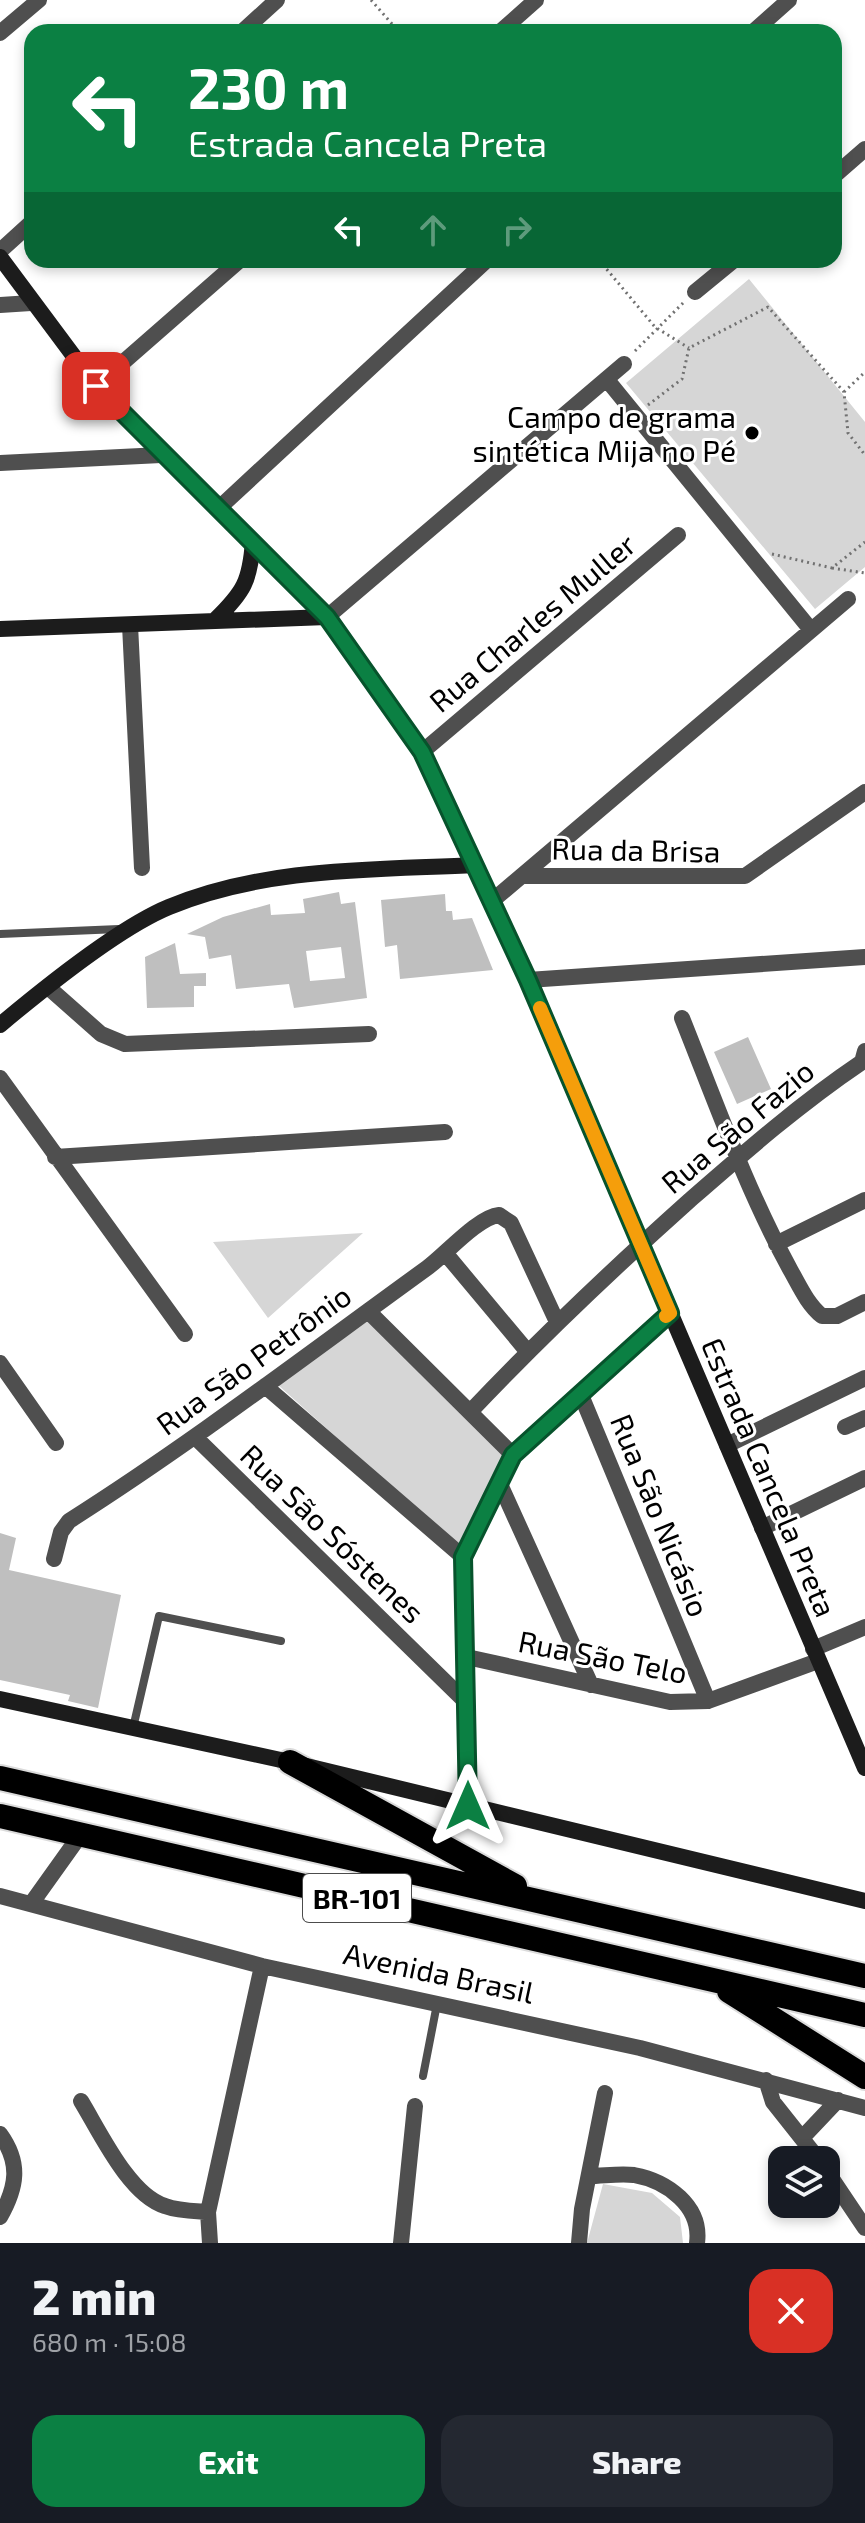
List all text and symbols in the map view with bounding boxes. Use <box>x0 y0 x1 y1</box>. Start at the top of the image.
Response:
text: 230 m <box>188 53 349 120</box>
icon: left <box>56 56 160 160</box>
text: Estrada Cancela Preta <box>188 121 547 164</box>
icon: left <box>327 208 371 252</box>
icon: ahead <box>411 208 455 252</box>
icon: right <box>495 208 539 252</box>
pin <box>62 352 130 420</box>
icon: arrive <box>74 364 118 408</box>
place label: Campo de grama sintética Mija no Pé <box>472 398 736 468</box>
marker: Campo de grama sintética Mija no Pé <box>743 424 761 442</box>
street label: Rua Charles Muller <box>422 525 642 719</box>
street label: Rua da Brisa <box>551 830 721 868</box>
street label: Rua São Fazio <box>654 1052 820 1200</box>
street label: Rua São Petrônio <box>149 1276 357 1442</box>
street label: Estrada Cancela Preta <box>695 1332 845 1622</box>
street label: Rua São Nicásio <box>604 1408 718 1622</box>
street label: Rua São Sóstenes <box>234 1436 432 1630</box>
street label: Rua São Telo <box>515 1622 691 1690</box>
position arrow <box>426 1764 510 1848</box>
road number: BR-101 <box>303 1874 411 1922</box>
street label: Avenida Brasil <box>340 1934 538 2010</box>
map controls <box>768 2146 840 2218</box>
button: layers <box>768 2146 840 2218</box>
text: 2 min <box>32 2267 156 2325</box>
button: close <box>749 2269 833 2353</box>
text: 680 m · 15:08 <box>32 2326 187 2357</box>
button: Exit <box>32 2415 425 2507</box>
button: Share <box>441 2415 833 2507</box>

